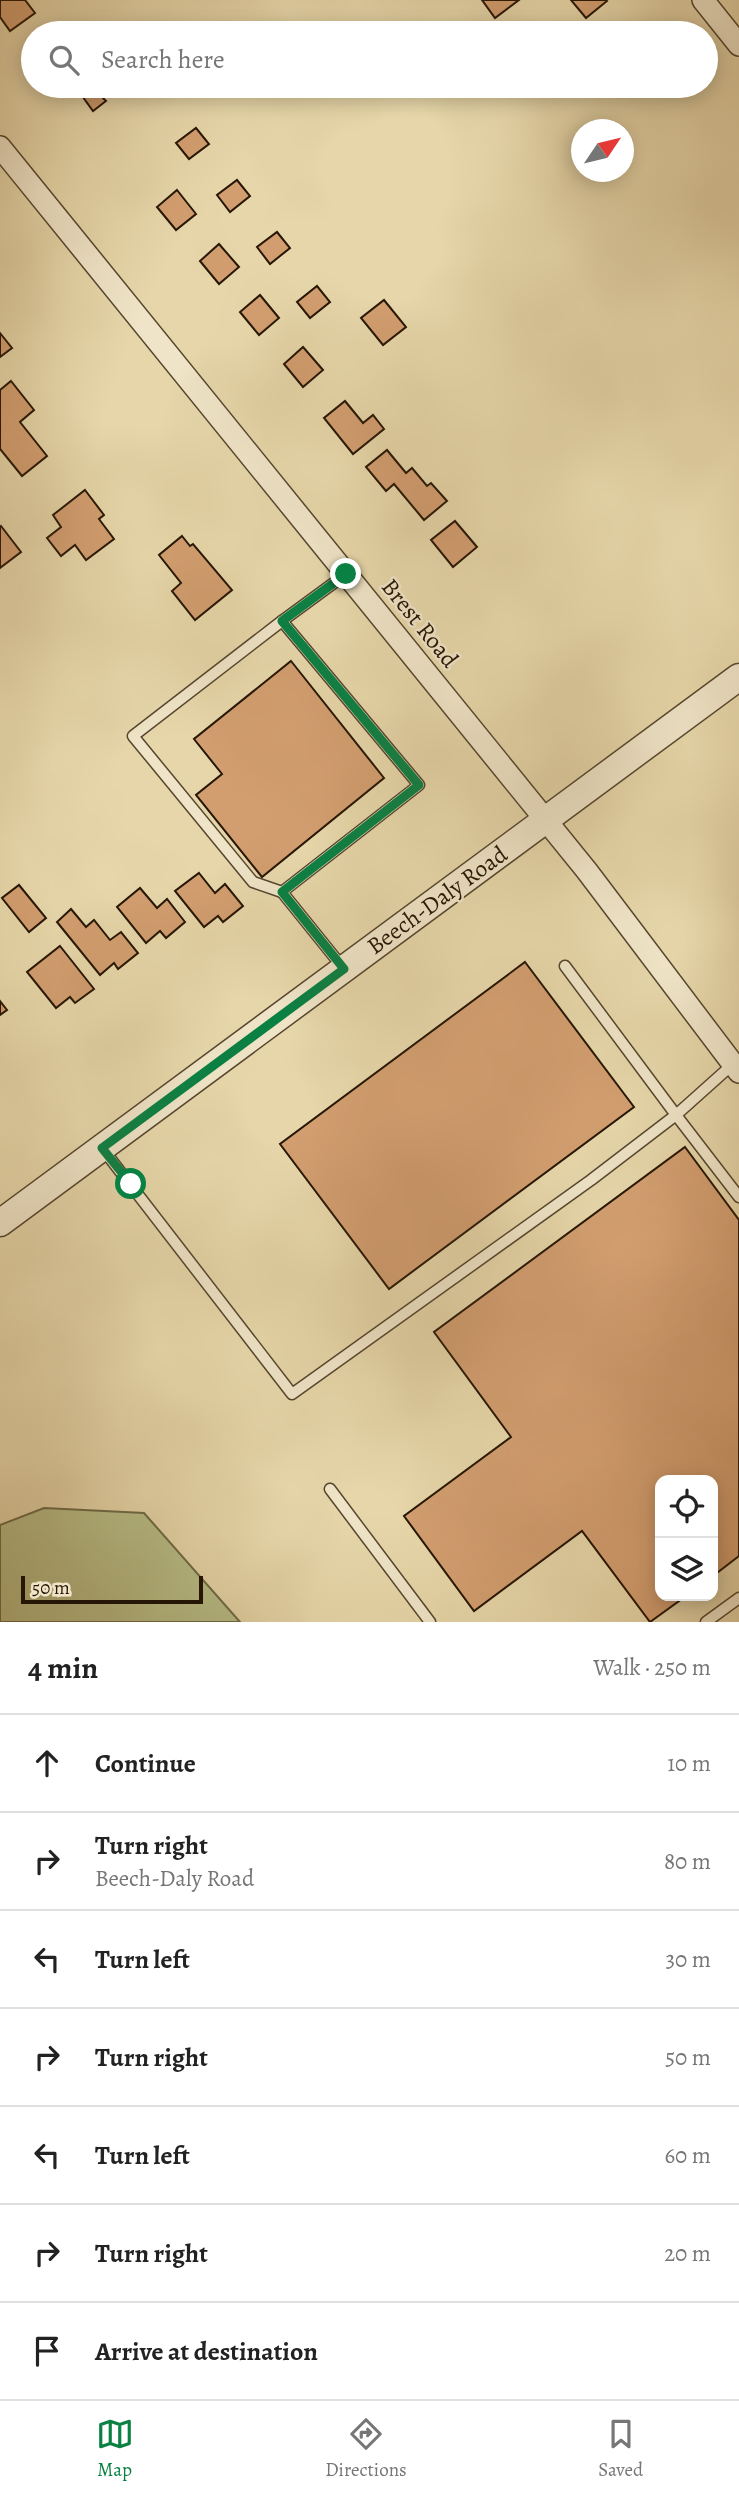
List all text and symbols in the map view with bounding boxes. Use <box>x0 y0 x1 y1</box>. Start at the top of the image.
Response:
search box <box>21 21 718 98</box>
icon: search <box>45 41 83 79</box>
text: Search here <box>101 42 225 77</box>
north arrow <box>571 119 634 182</box>
route end <box>330 558 361 589</box>
street label: Brest Road <box>374 572 466 674</box>
street label: Beech-Daly Road <box>360 838 514 962</box>
route start <box>115 1168 146 1199</box>
map controls <box>655 1475 718 1601</box>
button: locate <box>655 1475 718 1538</box>
button: layers <box>655 1538 718 1601</box>
scale bar <box>21 1573 203 1605</box>
text: 50 m <box>32 1575 70 1601</box>
text: 4 min <box>28 1648 98 1688</box>
text: Walk · 250 m <box>593 1652 711 1683</box>
icon: ahead <box>28 1744 66 1782</box>
text: Continue <box>95 1746 196 1781</box>
text: 10 m <box>667 1748 711 1779</box>
text: Turn right <box>95 1828 208 1863</box>
icon: right <box>28 1842 66 1880</box>
text: 80 m <box>664 1846 711 1877</box>
text: Beech-Daly Road <box>95 1863 254 1894</box>
icon: left <box>28 1940 66 1978</box>
text: Turn left <box>95 1942 190 1977</box>
text: 30 m <box>665 1944 711 1975</box>
icon: right <box>28 2038 66 2076</box>
text: Turn right <box>95 2040 208 2075</box>
text: 50 m <box>665 2042 711 2073</box>
icon: left <box>28 2136 66 2174</box>
text: Turn left <box>95 2138 190 2173</box>
text: 60 m <box>664 2140 711 2171</box>
icon: right <box>28 2234 66 2272</box>
text: Turn right <box>95 2236 208 2271</box>
text: 20 m <box>664 2238 711 2269</box>
icon: arrive <box>28 2332 66 2370</box>
text: Arrive at destination <box>95 2334 318 2369</box>
tab: Map <box>96 2415 134 2483</box>
tab: Directions <box>325 2415 407 2483</box>
tab: Saved <box>598 2415 643 2483</box>

